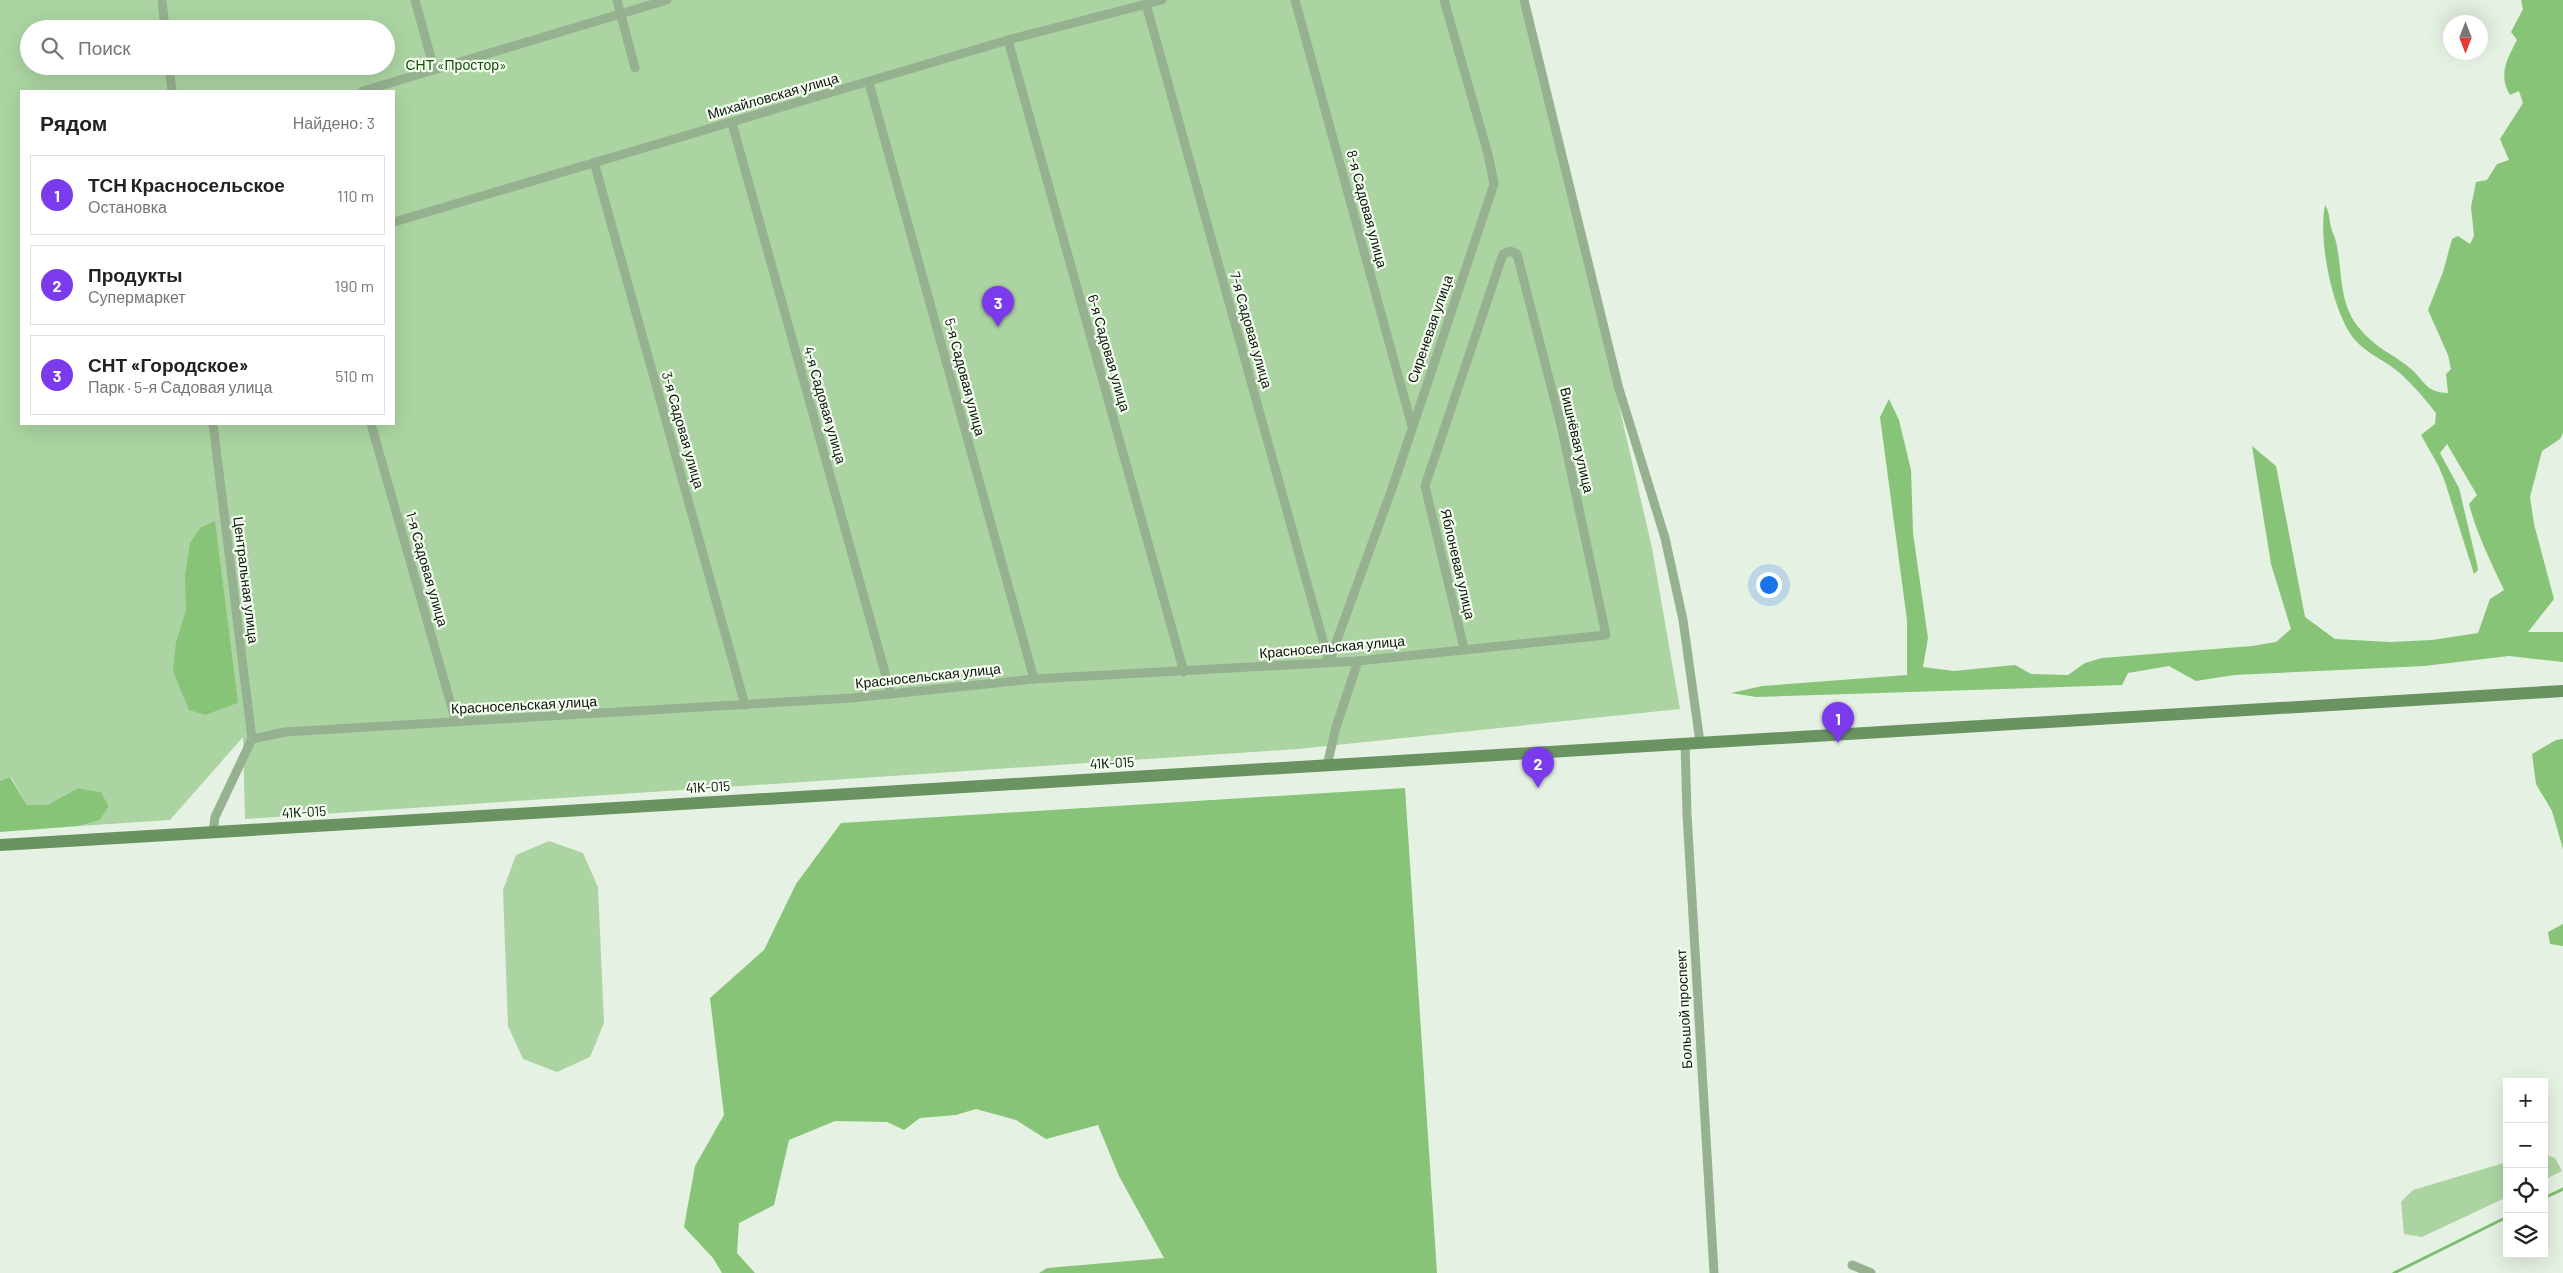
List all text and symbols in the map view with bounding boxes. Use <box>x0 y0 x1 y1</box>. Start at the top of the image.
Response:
north arrow <box>2443 15 2488 60</box>
search box <box>20 20 395 75</box>
icon: search <box>38 34 66 62</box>
text: Поиск <box>78 36 131 59</box>
park label: СНТ «Простор» <box>405 56 507 73</box>
street label: Михайловская улица <box>705 69 840 122</box>
text: Рядом <box>40 110 107 135</box>
text: Найдено: 3 <box>293 113 375 132</box>
street label: 8-я Садовая улица <box>1344 148 1391 270</box>
text: ТСН Красносельское <box>88 173 285 196</box>
text: 1 <box>54 186 60 205</box>
text: 110 m <box>337 186 374 205</box>
text: Остановка <box>88 197 167 216</box>
text: Продукты <box>88 263 183 286</box>
street label: 7-я Садовая улица <box>1227 270 1276 390</box>
street label: Сиреневая улица <box>1403 272 1456 385</box>
text: 2 <box>53 276 61 295</box>
text: 190 m <box>335 276 374 295</box>
pin: 3 <box>982 286 1014 327</box>
text: Супермаркет <box>88 287 186 306</box>
street label: 6-я Садовая улица <box>1085 292 1134 414</box>
street label: 5-я Садовая улица <box>942 316 989 438</box>
street label: 4-я Садовая улица <box>801 344 850 466</box>
text: СНТ «Городское» <box>88 353 248 376</box>
text: 3 <box>53 366 61 385</box>
text: 510 m <box>335 366 374 385</box>
street label: 3-я Садовая улица <box>659 369 708 491</box>
text: Парк · 5-я Садовая улица <box>88 377 272 396</box>
street label: Вишнёвая улица <box>1557 385 1598 495</box>
street label: Яблоневая улица <box>1437 507 1480 621</box>
street label: 1-я Садовая улица <box>403 509 452 628</box>
street label: Центральная улица <box>230 516 263 645</box>
your location <box>1756 572 1782 598</box>
street label: Красносельская улица <box>1258 632 1406 661</box>
street label: Красносельская улица <box>854 659 1002 692</box>
street label: Красносельская улица <box>451 692 598 717</box>
pin: 1 <box>1822 702 1854 743</box>
pin: 2 <box>1522 747 1554 788</box>
street label: 41К-015 <box>1089 753 1135 772</box>
street label: 41К-015 <box>685 777 731 796</box>
street label: 41К-015 <box>281 802 327 821</box>
street label: Большой проспект <box>1672 948 1695 1069</box>
map controls <box>2503 1078 2548 1258</box>
button: + <box>2503 1078 2548 1123</box>
button: − <box>2503 1123 2548 1168</box>
button: locate <box>2503 1168 2548 1213</box>
button: layers <box>2503 1213 2548 1258</box>

